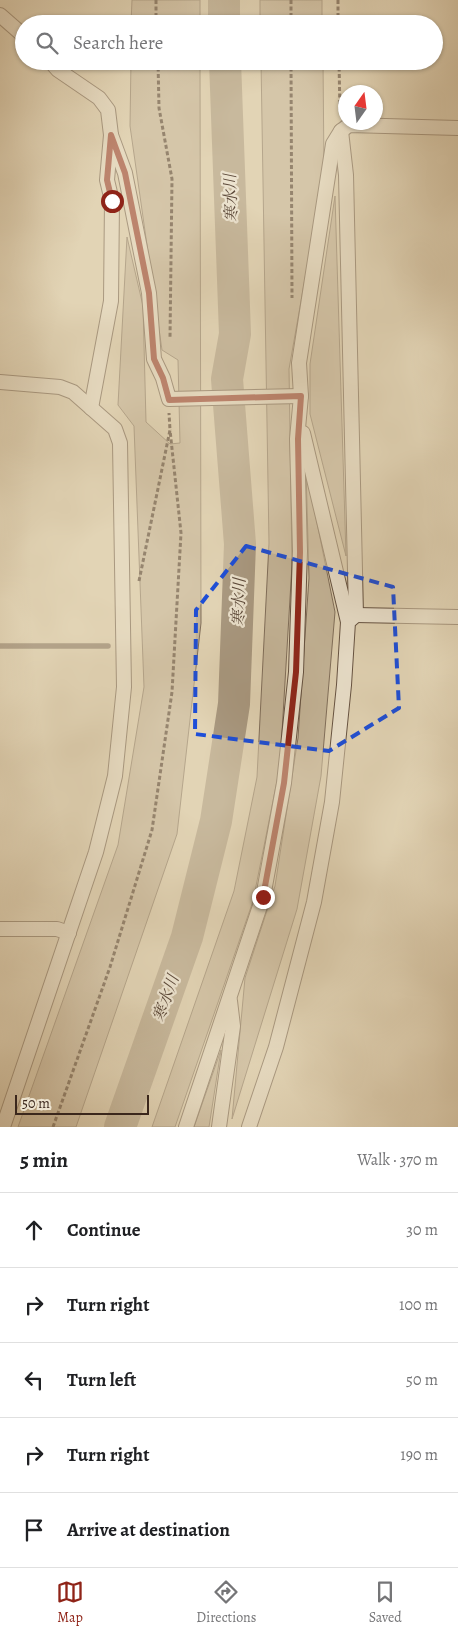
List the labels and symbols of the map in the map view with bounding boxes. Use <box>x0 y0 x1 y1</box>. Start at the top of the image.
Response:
north arrow <box>338 85 383 130</box>
water label: 寒水川 <box>219 172 243 222</box>
route start <box>101 190 124 213</box>
water label: 寒水川 <box>227 576 251 626</box>
route end <box>252 886 275 909</box>
water label: 寒水川 <box>147 970 185 1025</box>
scale bar <box>15 1092 149 1115</box>

